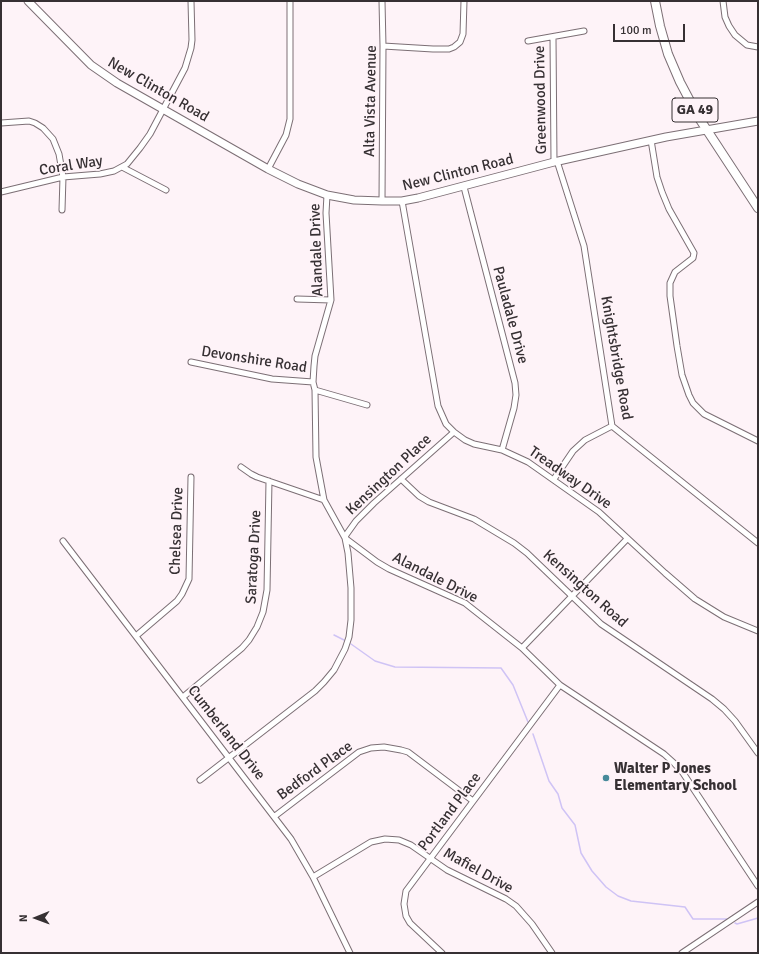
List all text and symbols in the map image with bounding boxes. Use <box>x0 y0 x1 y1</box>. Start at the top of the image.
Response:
scale bar <box>615 16 687 42</box>
text: 100 m <box>620 23 652 38</box>
street label: Alta Vista Avenue <box>361 45 381 157</box>
street label: Greenwood Drive <box>531 45 551 155</box>
street label: New Clinton Road <box>104 54 212 126</box>
road number: GA 49 <box>672 98 718 122</box>
street label: New Clinton Road <box>401 151 515 195</box>
street label: Coral Way <box>38 152 104 180</box>
street label: Alandale Drive <box>306 203 328 297</box>
street label: Pauladale Drive <box>488 264 532 366</box>
street label: Knightsbridge Road <box>596 295 636 421</box>
street label: Devonshire Road <box>200 343 308 377</box>
street label: Kensington Place <box>342 431 436 519</box>
street label: Treadway Drive <box>525 443 615 513</box>
street label: Chelsea Drive <box>166 487 188 575</box>
street label: Saratoga Drive <box>243 510 265 604</box>
street label: Kensington Road <box>539 546 631 632</box>
street label: Alandale Drive <box>389 549 481 607</box>
street label: Cumberland Drive <box>183 682 269 784</box>
street label: Bedford Place <box>274 738 356 804</box>
place label: Walter P Jones Elementary School <box>614 760 737 795</box>
street label: Portland Place <box>415 769 485 855</box>
marker: Walter P Jones Elementary School <box>601 773 611 783</box>
street label: Mafiel Drive <box>440 844 516 898</box>
north arrow <box>16 898 56 938</box>
text: N <box>17 914 30 922</box>

